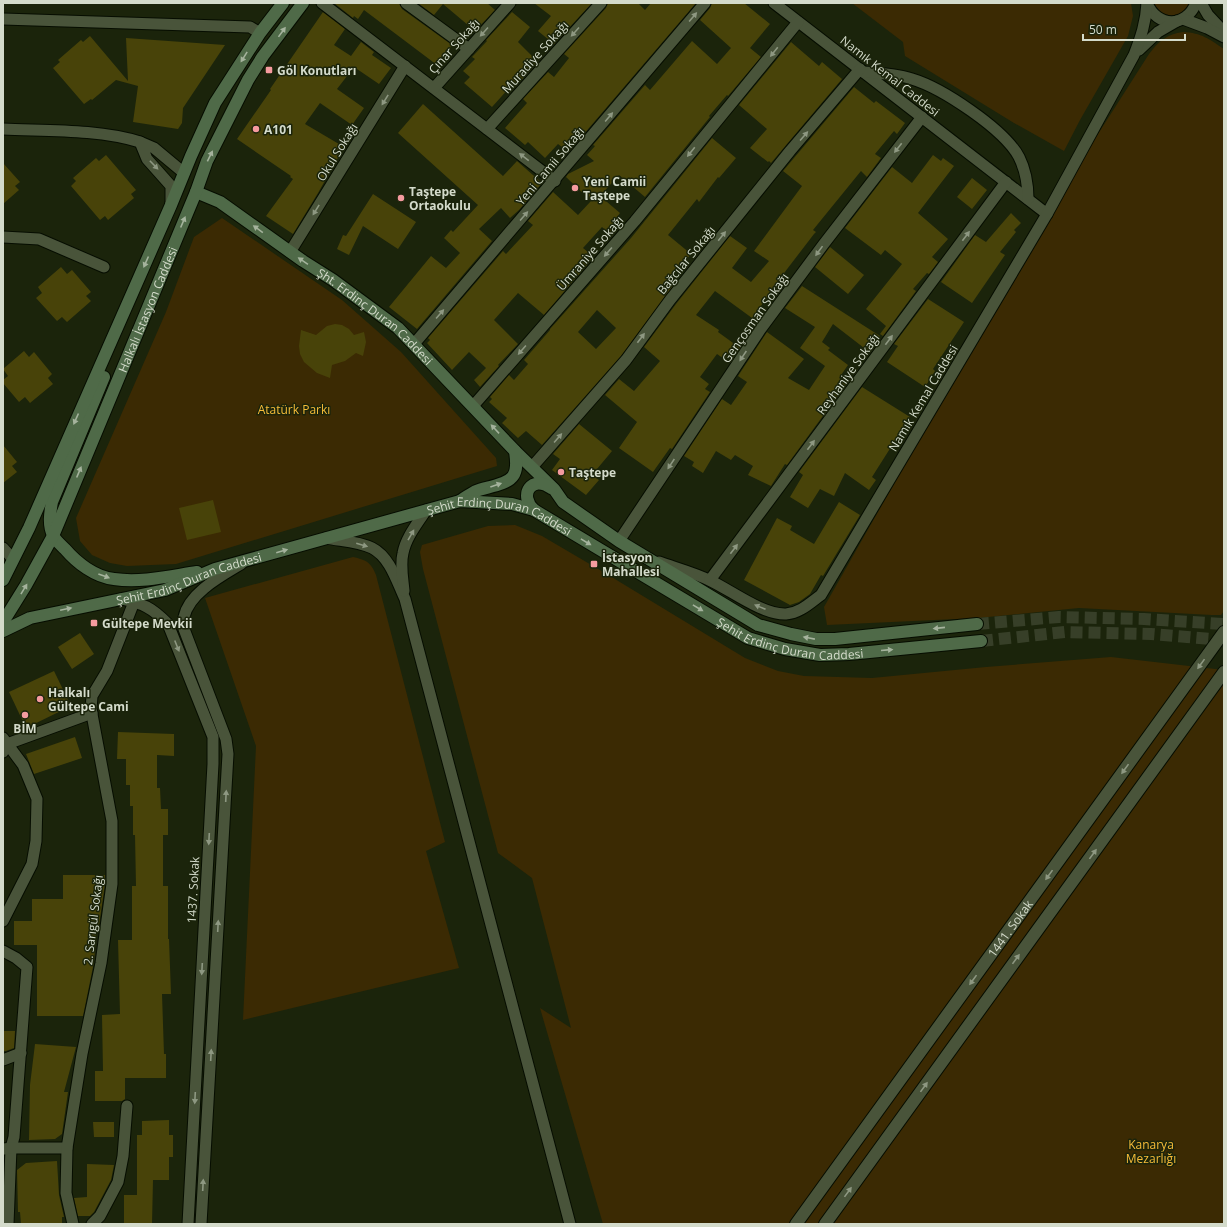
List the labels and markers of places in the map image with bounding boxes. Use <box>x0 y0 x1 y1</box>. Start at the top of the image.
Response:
place label: Göl Konutları <box>277 62 356 79</box>
marker: Göl Konutları <box>264 65 274 75</box>
place label: A101 <box>264 121 293 138</box>
marker: A101 <box>251 124 261 134</box>
place label: Yeni Camii Taştepe <box>583 173 646 204</box>
place label: Taştepe Ortaokulu <box>409 183 471 214</box>
marker: Yeni Camii Taştepe <box>570 183 580 193</box>
marker: Taştepe Ortaokulu <box>396 193 406 203</box>
place label: Taştepe <box>569 464 616 481</box>
marker: Taştepe <box>556 467 566 477</box>
place label: İstasyon Mahallesi <box>602 549 660 580</box>
marker: İstasyon Mahallesi <box>589 559 599 569</box>
place label: Gültepe Mevkii <box>102 615 192 632</box>
marker: Gültepe Mevkii <box>89 618 99 628</box>
place label: Halkalı Gültepe Cami <box>48 684 129 715</box>
marker: Halkalı Gültepe Cami <box>35 694 45 704</box>
marker: BİM <box>20 710 30 720</box>
place label: BİM <box>13 720 37 737</box>

